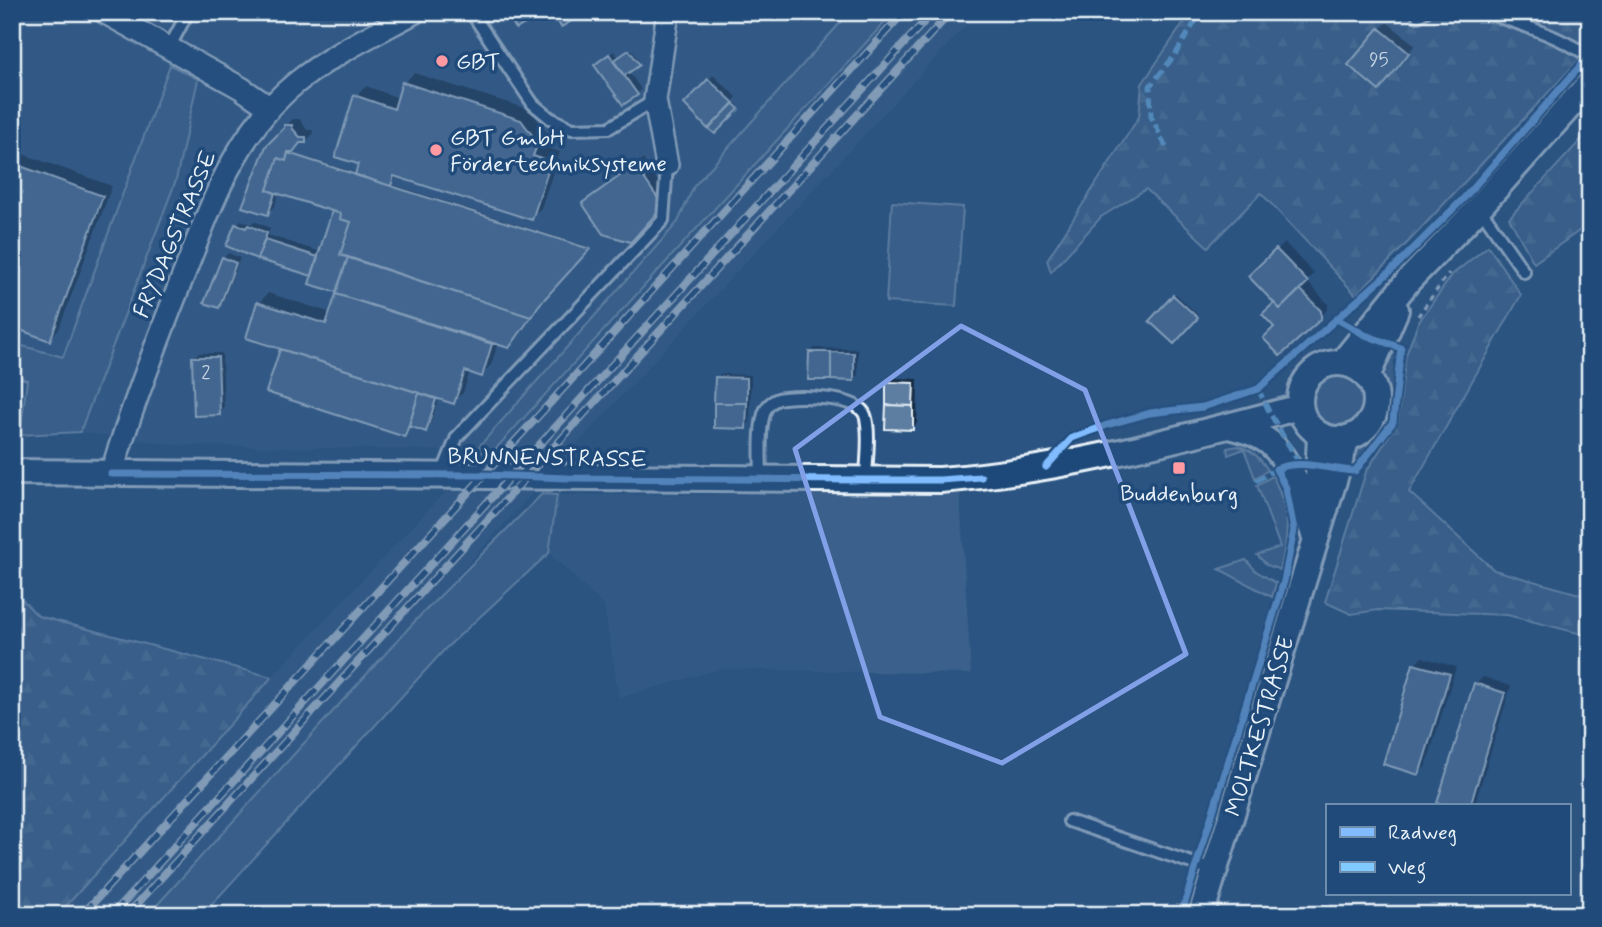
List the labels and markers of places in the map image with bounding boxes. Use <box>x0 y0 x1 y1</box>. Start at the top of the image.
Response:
place label: GBT <box>456 48 500 78</box>
marker: GBT <box>434 53 450 69</box>
place label: GBT GmbH Fördertechniksysteme <box>450 124 667 180</box>
marker: GBT GmbH Fördertechniksysteme <box>428 142 444 158</box>
marker: Buddenburg <box>1171 460 1187 476</box>
place label: Buddenburg <box>1120 480 1238 510</box>

